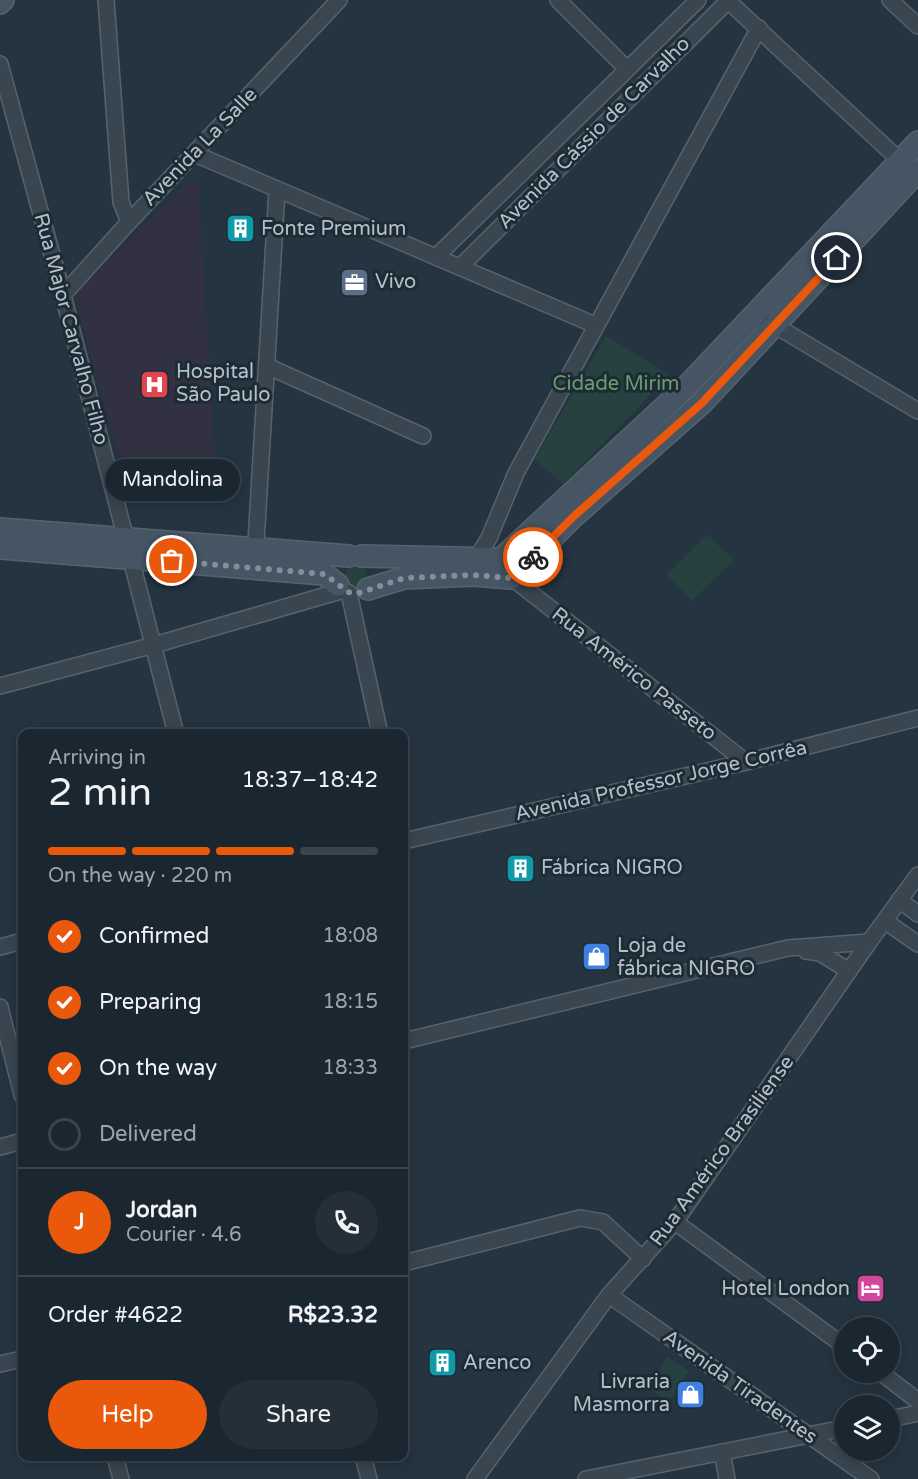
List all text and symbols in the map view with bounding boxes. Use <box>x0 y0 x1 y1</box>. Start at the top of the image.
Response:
street label: Avenida Cássio de Carvalho <box>493 32 695 234</box>
street label: Avenida La Salle <box>138 83 262 211</box>
street label: Rua Major Carvalho Filho <box>29 211 113 447</box>
building icon: Fonte Premium <box>224 213 256 245</box>
place label: Fonte Premium <box>261 217 406 241</box>
pin <box>811 232 862 283</box>
icon: home <box>820 241 853 274</box>
office icon: Vivo <box>338 266 370 298</box>
place label: Vivo <box>375 270 416 294</box>
place label: Hospital São Paulo <box>176 360 270 407</box>
hospital icon: Hospital São Paulo <box>139 368 171 400</box>
park label: Cidade Mirim <box>553 372 679 396</box>
callout: Mandolina <box>104 459 240 501</box>
text: Mandolina <box>122 468 223 492</box>
courier <box>503 527 563 587</box>
pin <box>146 535 197 586</box>
icon: bike <box>517 541 550 574</box>
icon: bag <box>155 544 188 577</box>
street label: Rua Américo Passeto <box>547 602 721 746</box>
street label: Avenida Professor Jorge Corrêa <box>513 736 809 826</box>
text: Arriving in <box>48 746 146 770</box>
text: 18:37–18:42 <box>241 767 378 793</box>
text: 2 min <box>48 769 152 816</box>
building icon: Fábrica NIGRO <box>504 852 536 884</box>
place label: Fábrica NIGRO <box>541 856 683 880</box>
text: On the way · 220 m <box>48 864 232 888</box>
icon: check <box>48 920 81 953</box>
text: Confirmed <box>99 923 209 949</box>
text: 18:08 <box>323 924 378 948</box>
place label: Loja de fábrica NIGRO <box>617 934 755 981</box>
shop icon: Loja de fábrica NIGRO <box>580 941 612 973</box>
icon: check <box>48 986 81 1019</box>
text: Preparing <box>99 989 202 1015</box>
text: 18:15 <box>323 990 378 1014</box>
street label: Rua Américo Brasiliense <box>645 1051 799 1251</box>
icon: check <box>48 1052 81 1085</box>
text: On the way <box>99 1055 217 1081</box>
text: 18:33 <box>323 1056 378 1080</box>
text: Delivered <box>99 1121 197 1147</box>
button: phone <box>315 1191 378 1254</box>
text: Jordan <box>126 1197 197 1223</box>
text: J <box>74 1209 85 1235</box>
text: Courier · 4.6 <box>126 1223 241 1247</box>
hotel icon: Hotel London <box>855 1273 887 1305</box>
place label: Hotel London <box>721 1277 850 1301</box>
text: Order #4622 <box>48 1302 183 1328</box>
text: R$23.32 <box>288 1302 378 1328</box>
map controls <box>834 1317 900 1461</box>
button: locate <box>834 1317 900 1383</box>
street label: Avenida Tiradentes <box>658 1325 822 1449</box>
building icon: Arenco <box>426 1347 458 1379</box>
place label: Arenco <box>463 1351 531 1375</box>
place label: Livraria Masmorra <box>573 1370 670 1417</box>
shop icon: Livraria Masmorra <box>675 1378 707 1410</box>
button: Help <box>48 1380 207 1449</box>
button: Share <box>219 1380 378 1449</box>
button: layers <box>834 1395 900 1461</box>

